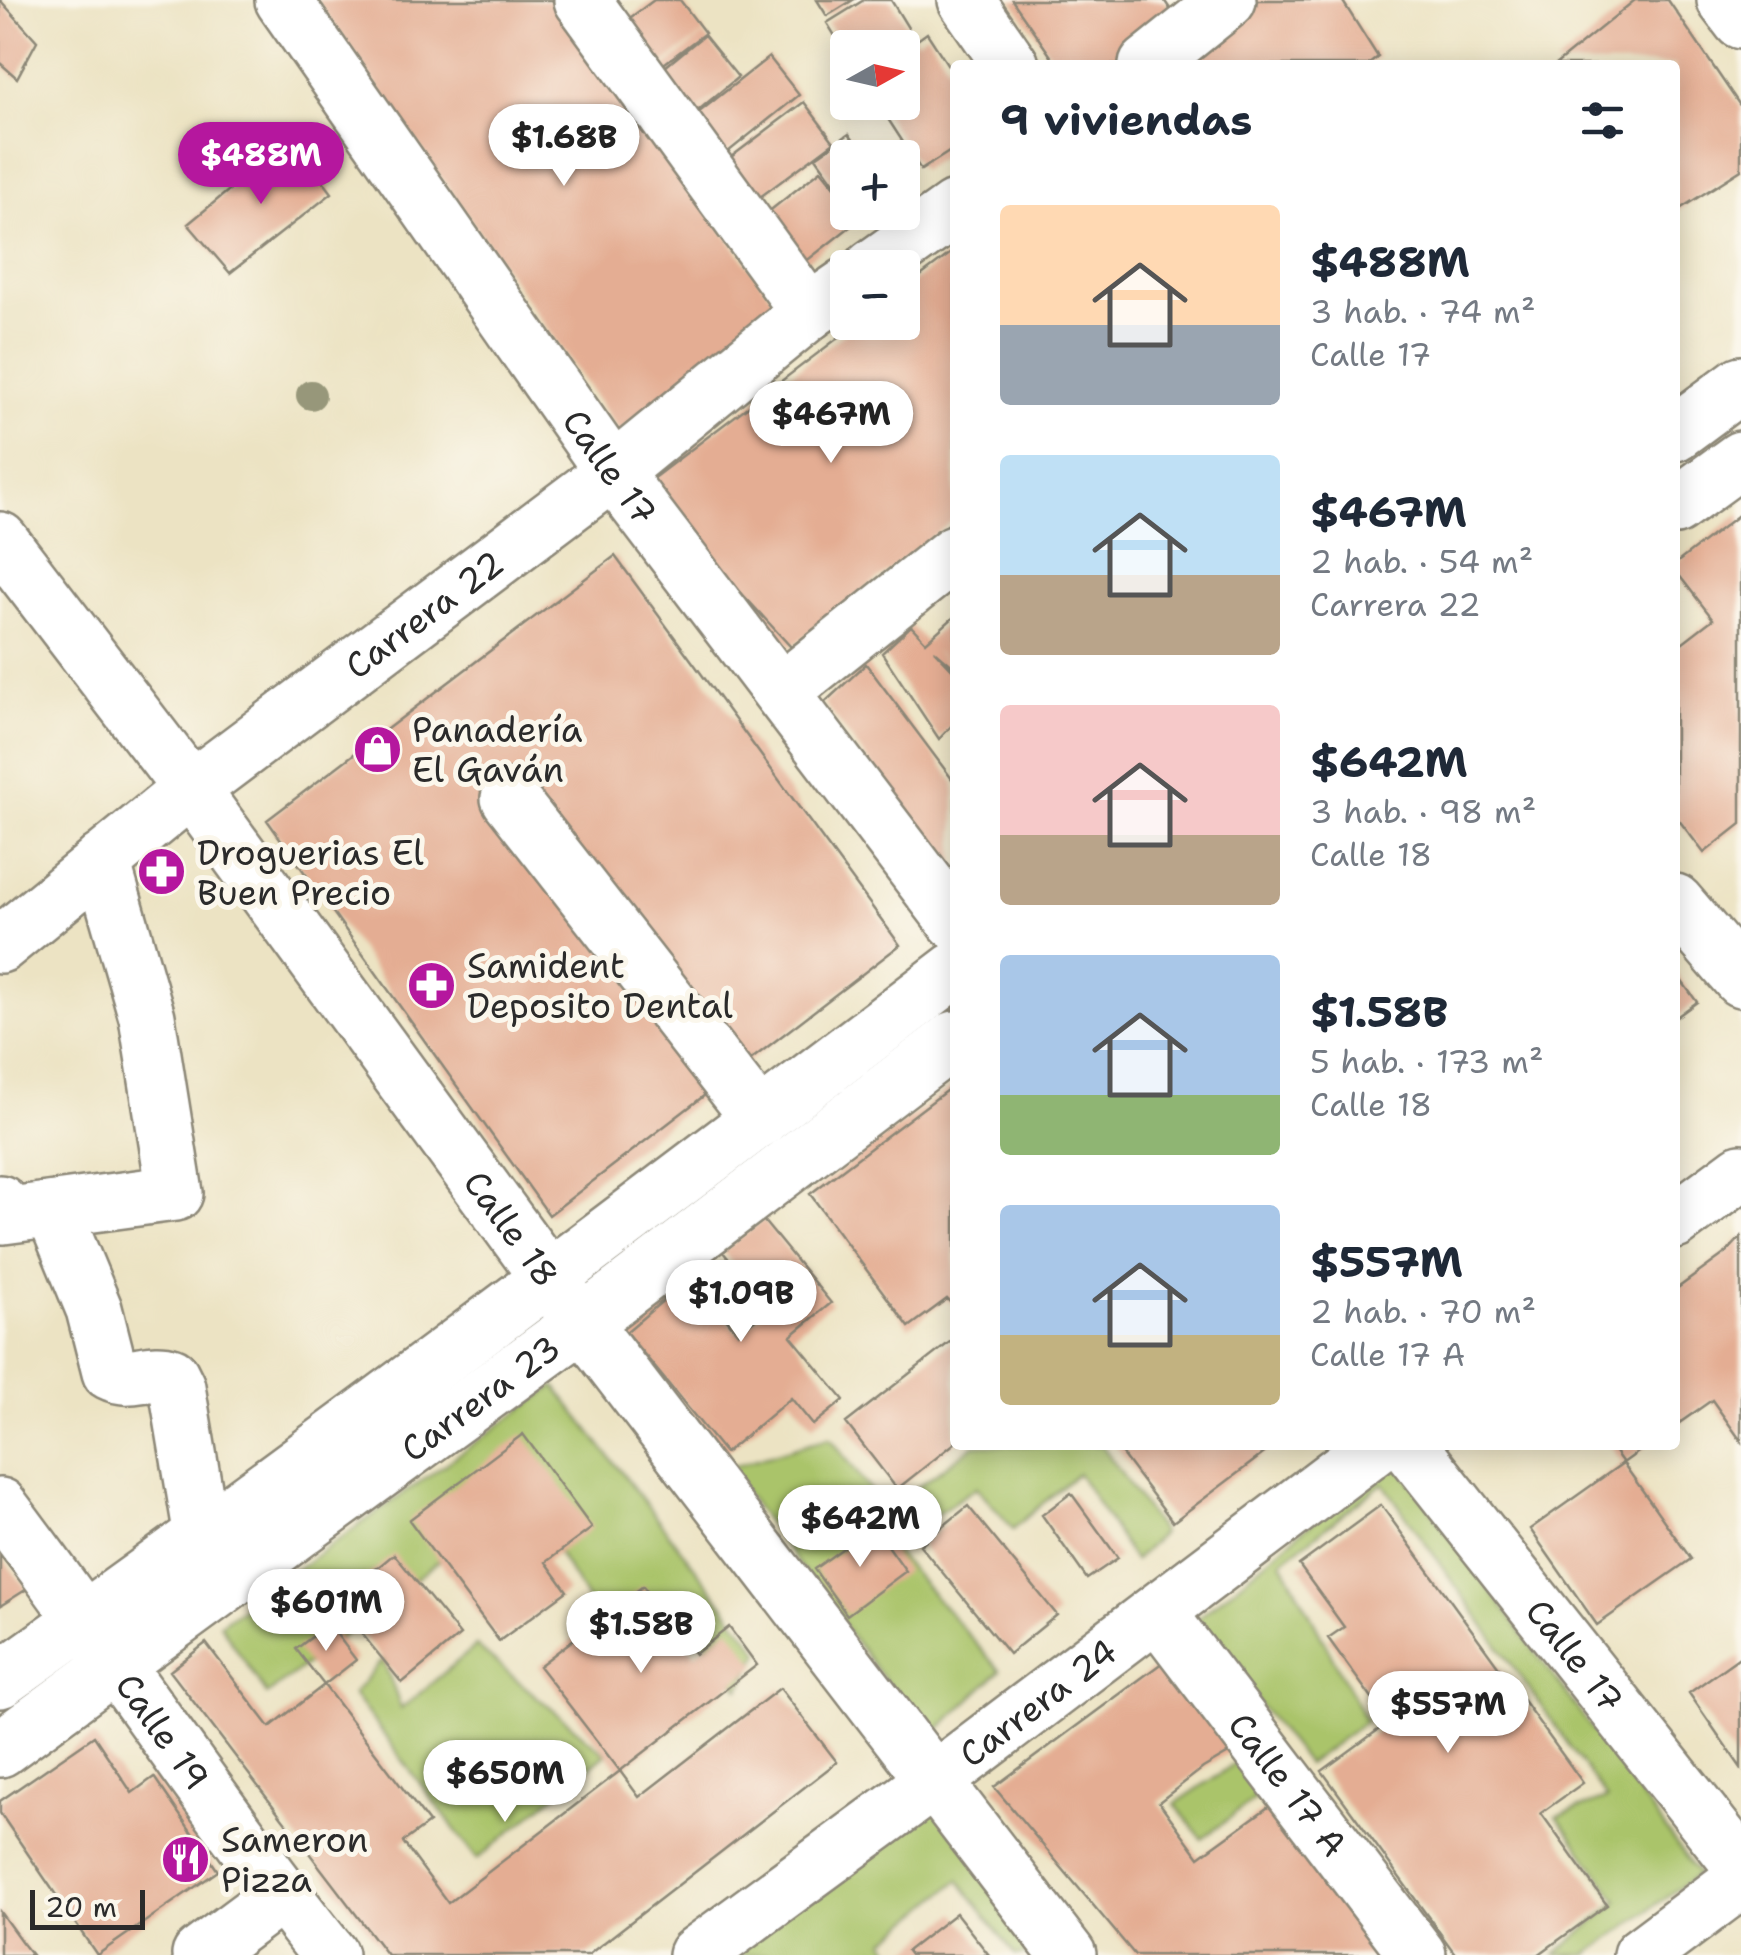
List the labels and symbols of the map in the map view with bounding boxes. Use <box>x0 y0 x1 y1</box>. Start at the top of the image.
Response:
north arrow <box>830 30 920 120</box>
pin: $1.68B <box>483 104 645 189</box>
pin: $488M <box>191 122 331 207</box>
pin: $467M <box>761 381 901 466</box>
street label: Calle 17 <box>552 399 668 534</box>
street label: Carrera 22 <box>335 539 513 689</box>
place label: Panadería El Gaván <box>412 706 583 793</box>
shop icon: Panadería El Gaván <box>351 723 403 775</box>
place label: Droguerias El Buen Precio <box>197 829 424 916</box>
pharmacy icon: Droguerias El Buen Precio <box>136 846 188 898</box>
place label: Samident Deposito Dental <box>467 942 733 1029</box>
pharmacy icon: Samident Deposito Dental <box>406 959 458 1011</box>
street label: Calle 18 <box>454 1161 570 1296</box>
pin: $1.09B <box>660 1260 822 1345</box>
street label: Carrera 23 <box>391 1323 569 1472</box>
pin: $642M <box>790 1485 930 1570</box>
pin: $601M <box>256 1569 396 1654</box>
street label: Calle 17 <box>1516 1589 1635 1722</box>
pin: $1.58B <box>560 1591 722 1676</box>
street label: Carrera 24 <box>949 1627 1126 1777</box>
street label: Calle 19 <box>105 1663 221 1799</box>
pin: $557M <box>1378 1671 1518 1756</box>
street label: Calle 17 A <box>1218 1702 1358 1866</box>
pin: $650M <box>435 1740 575 1825</box>
place label: Sameron Pizza <box>221 1816 368 1903</box>
restaurant icon: Sameron Pizza <box>160 1833 212 1885</box>
scale bar <box>30 1885 145 1930</box>

